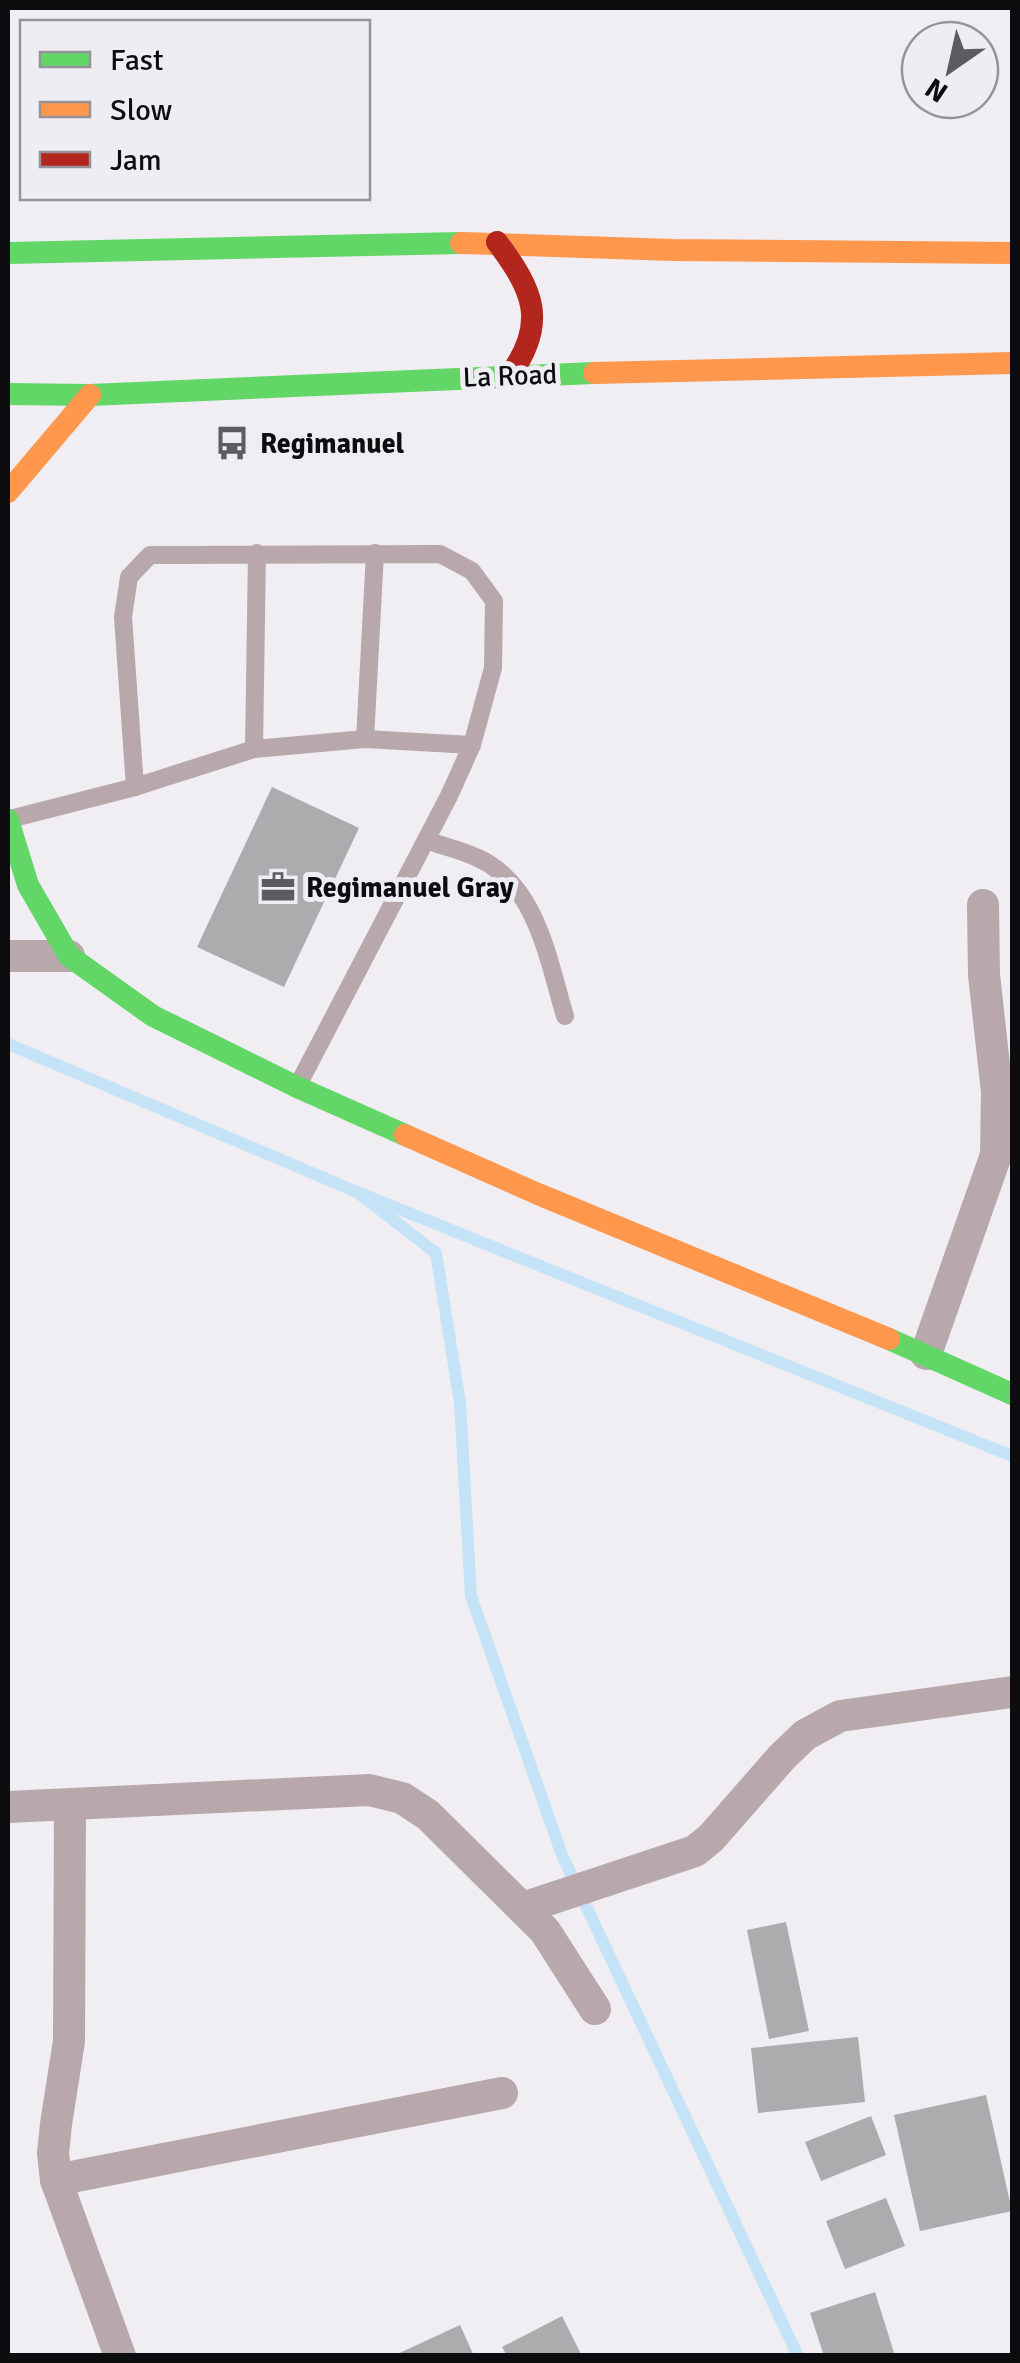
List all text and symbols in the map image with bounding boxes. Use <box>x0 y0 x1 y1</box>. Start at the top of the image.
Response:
legend <box>20 20 370 200</box>
north arrow <box>900 20 1000 120</box>
text: Fast <box>110 42 163 79</box>
text: N <box>919 70 954 109</box>
text: Slow <box>110 92 172 129</box>
text: Jam <box>110 142 162 179</box>
street label: La Road <box>462 357 558 395</box>
bus stop icon: Regimanuel <box>213 424 251 462</box>
place label: Regimanuel <box>260 427 405 461</box>
office icon: Regimanuel Gray <box>259 868 297 906</box>
place label: Regimanuel Gray <box>306 871 514 905</box>

